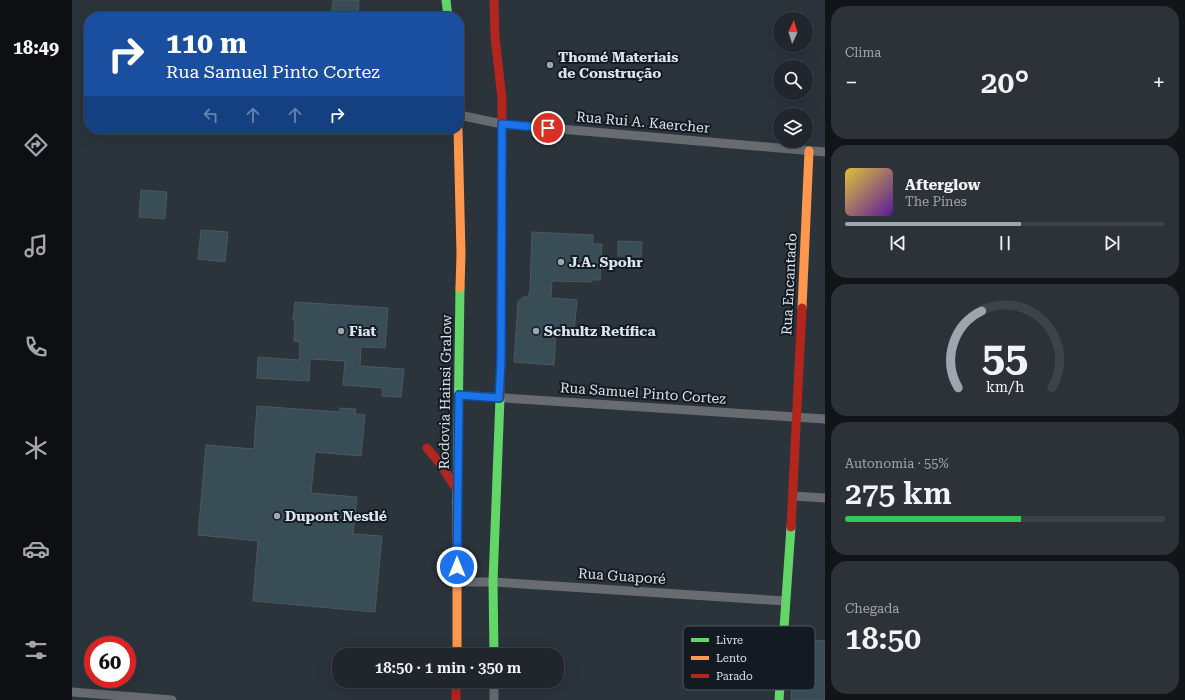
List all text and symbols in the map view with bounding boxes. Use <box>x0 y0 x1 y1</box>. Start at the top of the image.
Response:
north arrow <box>773 12 813 52</box>
map controls <box>773 12 813 148</box>
text: 110 m <box>166 27 247 60</box>
icon: right <box>100 28 152 80</box>
text: 18:49 <box>13 37 59 58</box>
text: Clima <box>845 45 881 60</box>
place label: Thomé Materiais de Construção <box>558 49 678 81</box>
marker: Thomé Materiais de Construção <box>545 60 555 70</box>
button: search <box>773 60 813 100</box>
text: Rua Samuel Pinto Cortez <box>166 61 380 82</box>
text: 20° <box>981 65 1029 100</box>
text: − <box>845 70 857 95</box>
text: + <box>1153 70 1165 95</box>
icon: left <box>200 104 222 126</box>
icon: ahead <box>242 104 264 126</box>
icon: ahead <box>284 104 306 126</box>
icon: right <box>326 104 348 126</box>
street label: Rua Rui A. Kaercher <box>576 108 711 136</box>
button: layers <box>773 108 813 148</box>
pin <box>531 111 565 145</box>
icon: arrive <box>537 117 559 139</box>
icon: directions <box>22 131 50 159</box>
text: Afterglow <box>905 176 980 194</box>
text: The Pines <box>905 194 967 209</box>
icon: music <box>22 232 50 260</box>
icon: previous <box>887 232 909 254</box>
icon: pause <box>994 232 1016 254</box>
icon: next <box>1101 232 1123 254</box>
street label: Rua Encantado <box>778 233 800 335</box>
place label: J.A. Spohr <box>569 254 643 270</box>
marker: J.A. Spohr <box>556 257 566 267</box>
street label: Rodovia Hainsi Gralow <box>436 314 454 470</box>
place label: Fiat <box>349 323 377 339</box>
place label: Schultz Retífica <box>544 323 656 339</box>
marker: Fiat <box>336 326 346 336</box>
marker: Schultz Retífica <box>531 326 541 336</box>
text: 55 <box>982 332 1028 381</box>
icon: phone <box>22 333 50 361</box>
street label: Rua Samuel Pinto Cortez <box>560 379 727 407</box>
text: km/h <box>986 379 1024 395</box>
icon: climate <box>22 434 50 462</box>
text: Autonomia · 55% <box>845 456 949 471</box>
text: 275 km <box>845 476 952 511</box>
place label: Dupont Nestlé <box>285 508 387 524</box>
marker: Dupont Nestlé <box>272 511 282 521</box>
icon: car <box>22 535 50 563</box>
position arrow <box>436 546 478 588</box>
street label: Rua Guaporé <box>578 565 667 587</box>
text: Chegada <box>845 601 899 616</box>
text: 18:50 <box>845 621 921 656</box>
legend <box>683 626 815 690</box>
text: Livre <box>716 634 743 647</box>
icon: filters <box>22 636 50 664</box>
speed limit sign: 60 <box>84 636 136 688</box>
text: Lento <box>716 652 747 665</box>
text: 18:50 · 1 min · 350 m <box>375 659 521 677</box>
text: Parado <box>716 670 753 683</box>

